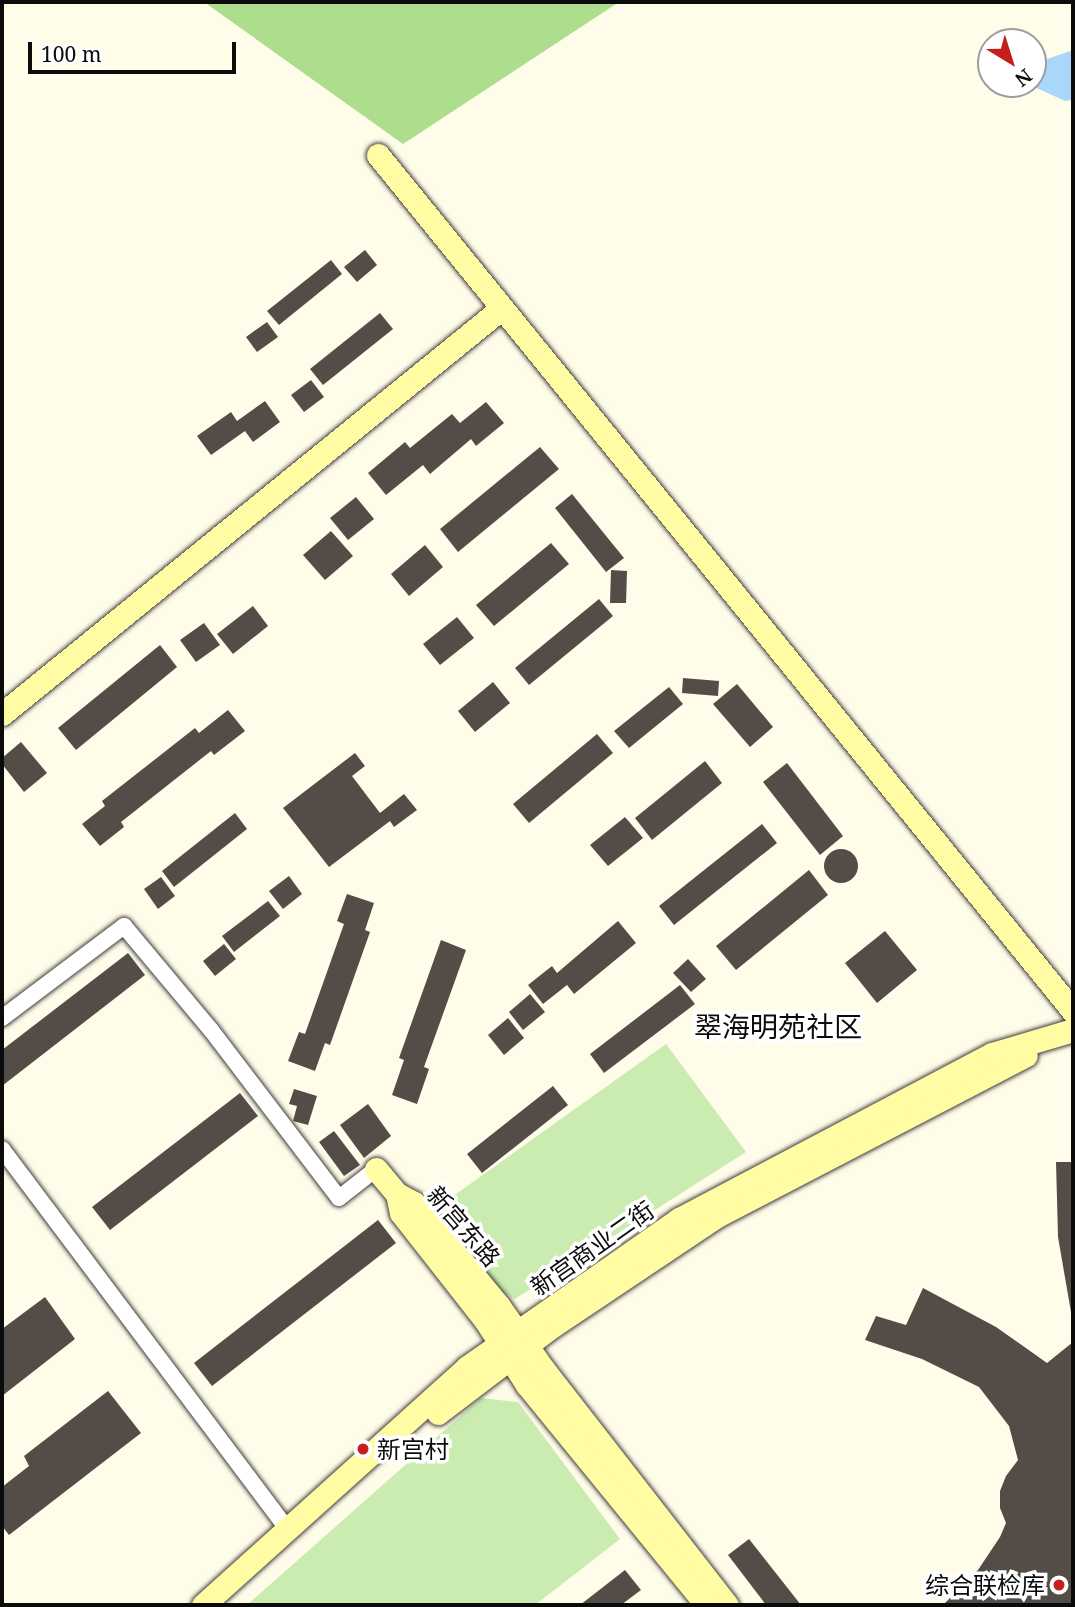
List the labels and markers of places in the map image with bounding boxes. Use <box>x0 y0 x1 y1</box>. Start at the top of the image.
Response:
place label: 新宫村 <box>377 1435 449 1463</box>
marker: 新宫村 <box>355 1441 371 1457</box>
place label: 综合联检库 <box>925 1571 1045 1599</box>
marker: 综合联检库 <box>1051 1577 1067 1593</box>

